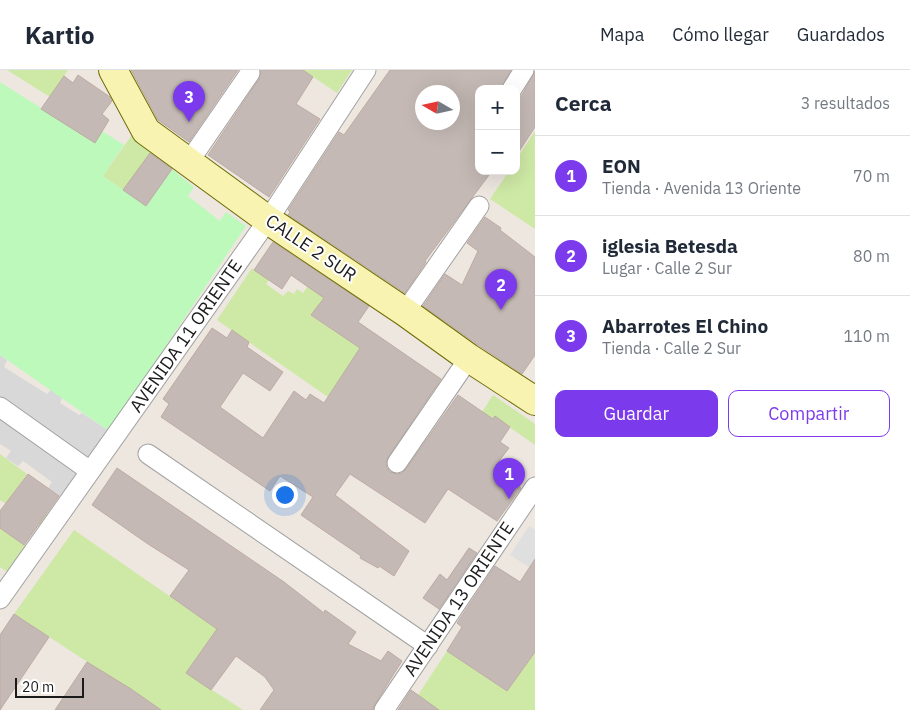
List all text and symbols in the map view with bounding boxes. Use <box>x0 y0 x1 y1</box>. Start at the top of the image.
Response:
text: Kartio <box>25 19 95 51</box>
text: Mapa <box>600 23 644 46</box>
text: Cómo llegar <box>672 23 769 46</box>
text: Guardados <box>797 23 885 46</box>
pin: 3 <box>173 81 205 122</box>
north arrow <box>415 85 460 130</box>
map controls <box>475 85 520 175</box>
button: + <box>475 85 520 130</box>
text: Cerca <box>555 89 612 117</box>
text: 3 resultados <box>801 93 890 113</box>
button: − <box>475 130 520 175</box>
text: EON <box>602 154 641 178</box>
text: 1 <box>566 166 576 186</box>
text: 70 m <box>853 166 890 186</box>
text: Tienda · Avenida 13 Oriente <box>602 178 801 198</box>
street label: CALLE 2 SUR <box>261 209 361 286</box>
text: iglesia Betesda <box>602 234 738 258</box>
text: 2 <box>566 246 576 266</box>
text: 80 m <box>853 246 890 266</box>
street label: AVENIDA 11 ORIENTE <box>124 255 247 417</box>
text: Lugar · Calle 2 Sur <box>602 258 732 278</box>
pin: 2 <box>485 269 517 310</box>
text: Abarrotes El Chino <box>602 314 768 338</box>
text: 3 <box>566 326 576 346</box>
text: 110 m <box>843 326 890 346</box>
text: Tienda · Calle 2 Sur <box>602 338 741 358</box>
button: Guardar <box>555 390 718 437</box>
button: Compartir <box>728 390 890 437</box>
pin: 1 <box>493 458 525 499</box>
your location <box>272 482 298 508</box>
street label: AVENIDA 13 ORIENTE <box>398 517 519 680</box>
scale bar <box>15 675 84 698</box>
text: 20 m <box>22 678 54 696</box>

